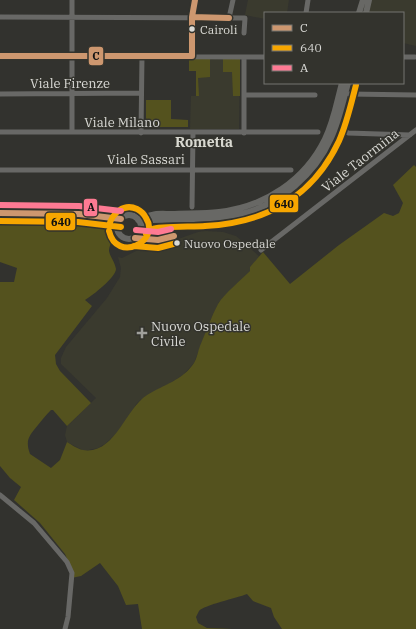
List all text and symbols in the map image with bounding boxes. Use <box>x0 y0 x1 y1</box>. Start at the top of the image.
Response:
legend <box>264 12 404 84</box>
text: C <box>300 20 308 35</box>
place label: Cairoli <box>200 22 238 37</box>
marker: Cairoli <box>187 24 197 34</box>
text: 640 <box>300 40 322 55</box>
line badge: C <box>88 46 104 66</box>
text: C <box>92 49 100 63</box>
text: A <box>300 60 309 75</box>
street label: Viale Firenze <box>30 75 110 92</box>
street label: Viale Milano <box>84 114 160 131</box>
street label: Viale Taormina <box>318 125 402 196</box>
district label: Rometta <box>175 133 233 151</box>
street label: Viale Sassari <box>107 151 185 168</box>
line badge: 640 <box>269 194 299 213</box>
text: 640 <box>274 197 294 211</box>
line badge: A <box>83 198 98 217</box>
text: A <box>87 200 95 214</box>
line badge: 640 <box>45 212 76 231</box>
text: 640 <box>51 215 71 229</box>
place label: Nuovo Ospedale <box>184 236 276 251</box>
marker: Nuovo Ospedale <box>172 238 182 248</box>
place label: Nuovo Ospedale Civile <box>151 318 250 350</box>
marker: Nuovo Ospedale Civile <box>136 327 148 339</box>

